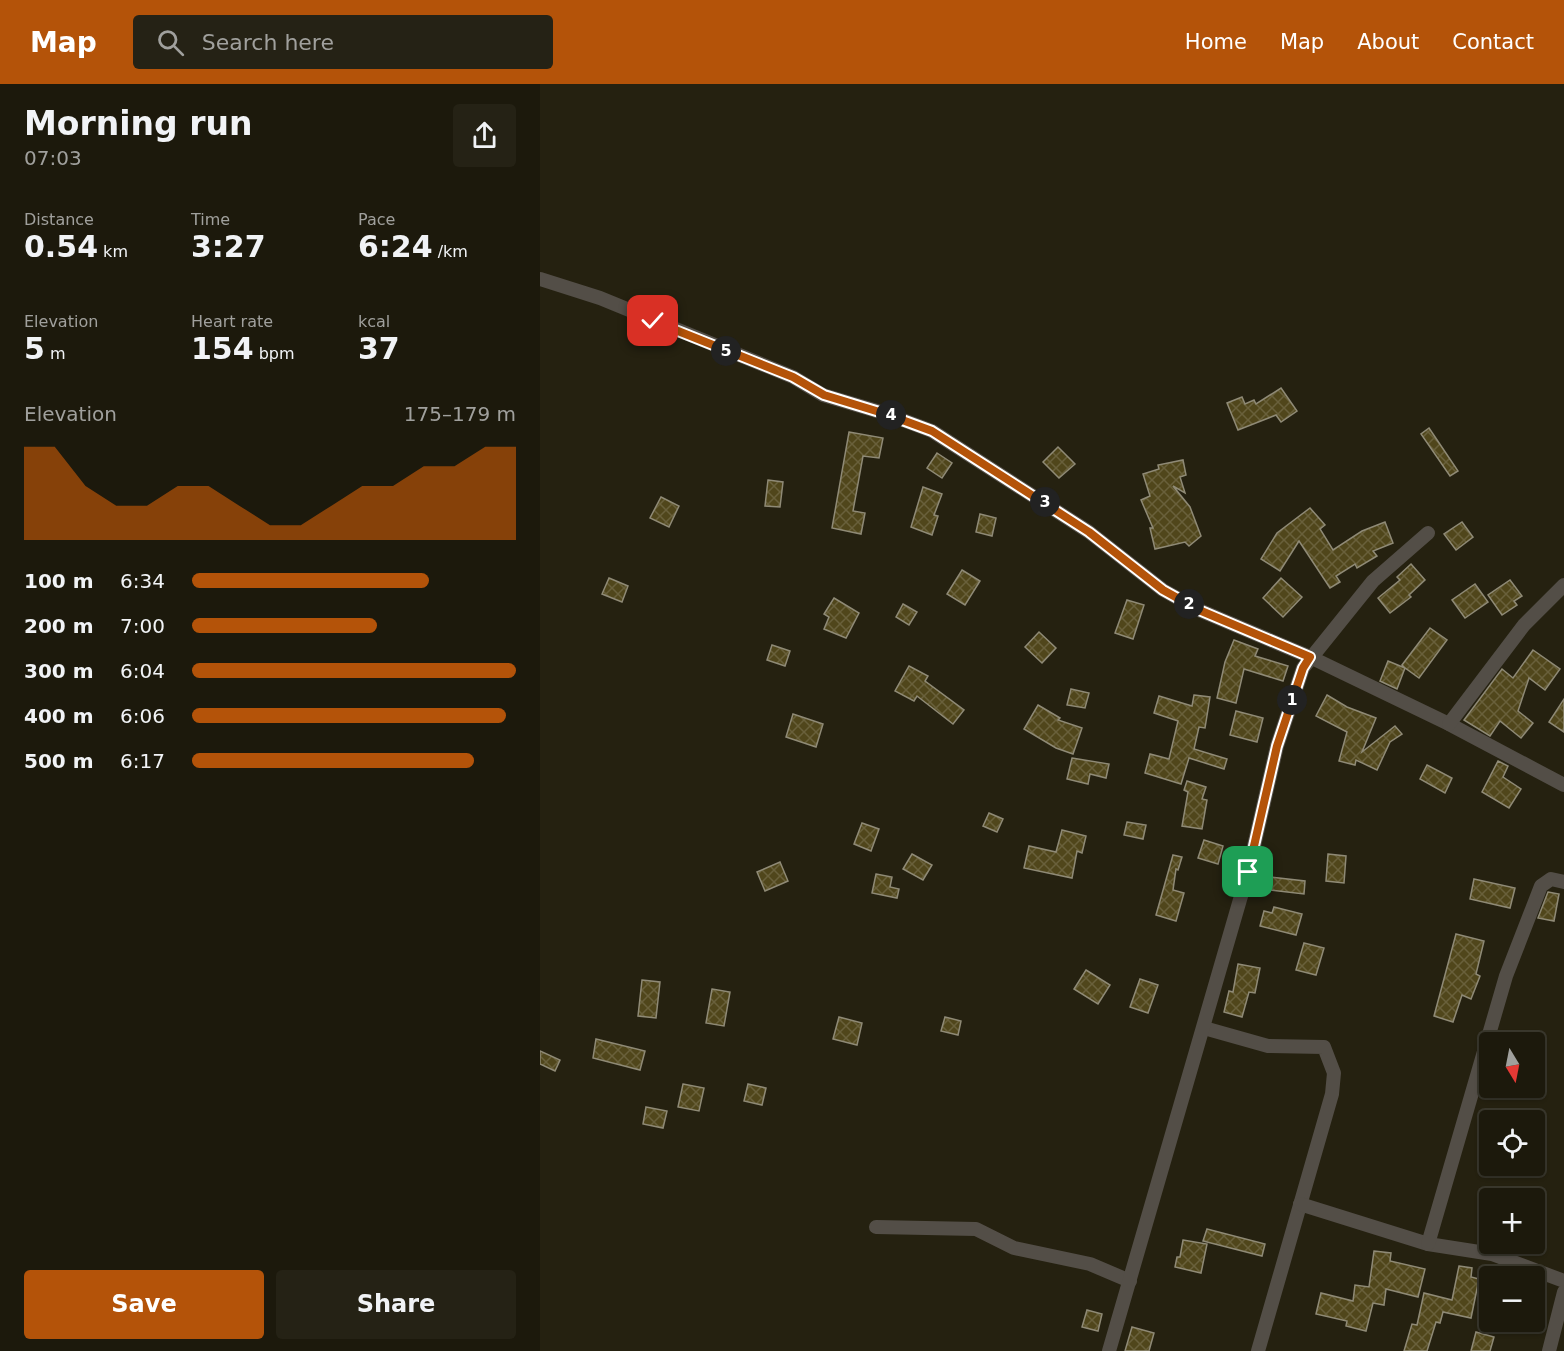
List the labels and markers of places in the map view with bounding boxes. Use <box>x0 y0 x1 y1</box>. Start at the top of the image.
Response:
pin <box>627 295 678 346</box>
pin: 5 <box>711 336 741 366</box>
pin: 4 <box>876 400 906 430</box>
pin: 3 <box>1030 487 1060 517</box>
pin: 2 <box>1174 589 1204 619</box>
pin: 1 <box>1277 685 1307 715</box>
pin <box>1222 846 1273 897</box>

